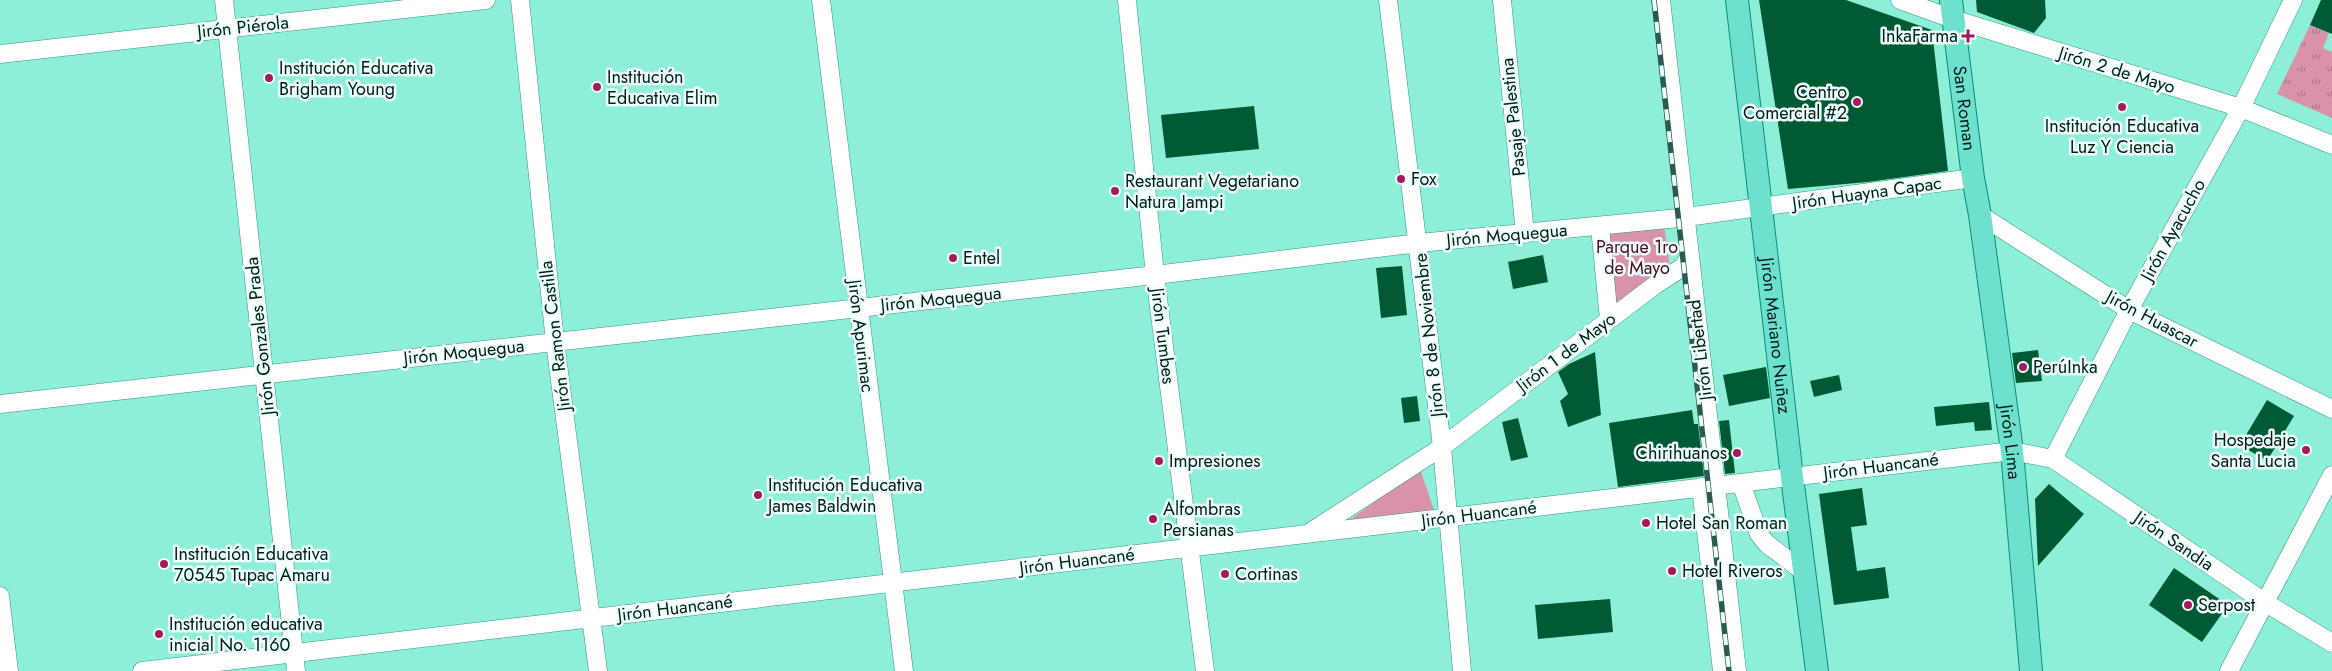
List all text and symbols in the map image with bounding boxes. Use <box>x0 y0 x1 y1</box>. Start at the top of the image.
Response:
street label: Jirón Piérola <box>194 9 290 45</box>
place label: InkaFarma <box>1882 23 1958 49</box>
marker: InkaFarma <box>1962 30 1974 42</box>
street label: Jirón 2 de Mayo <box>2054 39 2179 100</box>
place label: Institución Educativa Brigham Young <box>279 55 433 102</box>
street label: Pasaje Palestina <box>1494 57 1532 177</box>
place label: Institución Educativa Elim <box>607 64 718 111</box>
street label: San Roman <box>1946 64 1983 152</box>
marker: Institución Educativa Brigham Young <box>263 72 275 84</box>
place label: Centro Comercial #2 <box>1743 79 1847 126</box>
marker: Institución Educativa Elim <box>591 81 603 93</box>
marker: Centro Comercial #2 <box>1851 96 1863 108</box>
marker: Institución Educativa Luz Y Ciencia <box>2116 101 2128 113</box>
place label: Institución Educativa Luz Y Ciencia <box>2045 113 2199 160</box>
place label: Fox <box>1411 166 1437 192</box>
place label: Restaurant Vegetariano Natura Jampi <box>1125 168 1299 215</box>
street label: Jirón Huayna Capac <box>1789 170 1943 217</box>
marker: Fox <box>1395 173 1407 185</box>
street label: Jirón Ayacucho <box>2133 174 2212 288</box>
marker: Restaurant Vegetariano Natura Jampi <box>1109 185 1121 197</box>
street label: Jirón Moquegua <box>1443 217 1569 253</box>
park label: Parque 1ro de Mayo <box>1596 234 1678 281</box>
place label: Entel <box>963 245 1000 271</box>
marker: Entel <box>947 252 959 264</box>
street label: Jirón 8 de Noviembre <box>1407 252 1451 420</box>
street label: Jirón Mariano Nuñez <box>1754 254 1798 416</box>
street label: Jirón Gonzales Prada <box>239 256 281 418</box>
street label: Jirón Ramon Castilla <box>533 259 577 415</box>
street label: Jirón Apurimac <box>841 276 881 394</box>
street label: Jirón Moquegua <box>877 280 1003 318</box>
street label: Jirón Huascar <box>2099 283 2204 355</box>
street label: Jirón Tumbes <box>1144 284 1182 386</box>
street label: Jirón Libertad <box>1681 298 1719 404</box>
street label: Jirón 1 de Mayo <box>1509 306 1621 399</box>
street label: Jirón Moquegua <box>400 333 526 371</box>
place label: PerúInka <box>2033 354 2098 380</box>
marker: PerúInka <box>2017 361 2029 373</box>
street label: Jirón Lima <box>1993 401 2027 480</box>
place label: Hospedaje Santa Lucia <box>2211 427 2296 474</box>
place label: Chirihuanos <box>1636 440 1727 466</box>
marker: Hospedaje Santa Lucia <box>2300 444 2312 456</box>
street label: Jirón Huancané <box>1820 446 1940 486</box>
marker: Chirihuanos <box>1731 447 1743 459</box>
place label: Impresiones <box>1169 448 1261 474</box>
marker: Impresiones <box>1153 455 1165 467</box>
place label: Institución Educativa James Baldwin <box>766 472 922 519</box>
marker: Institución Educativa James Baldwin <box>752 489 764 501</box>
street label: Jirón Huancané <box>1418 494 1538 534</box>
place label: Alfombras Persianas <box>1163 496 1240 543</box>
street label: Jirón Sandia <box>2127 504 2219 577</box>
place label: Hotel San Roman <box>1656 510 1787 536</box>
marker: Alfombras Persianas <box>1147 513 1159 525</box>
marker: Hotel San Roman <box>1640 517 1652 529</box>
place label: Institución Educativa 70545 Tupac Amaru <box>174 541 330 588</box>
street label: Jirón Huancané <box>1016 541 1136 581</box>
marker: Institución Educativa 70545 Tupac Amaru <box>158 558 170 570</box>
place label: Hotel Riveros <box>1682 558 1783 584</box>
place label: Cortinas <box>1235 561 1298 587</box>
marker: Hotel Riveros <box>1666 565 1678 577</box>
marker: Cortinas <box>1219 568 1231 580</box>
street label: Jirón Huancané <box>614 588 734 628</box>
place label: Serpost <box>2198 592 2256 618</box>
marker: Serpost <box>2182 599 2194 611</box>
place label: Institución educativa inicial No. 1160 <box>169 611 323 658</box>
marker: Institución educativa inicial No. 1160 <box>153 628 165 640</box>

